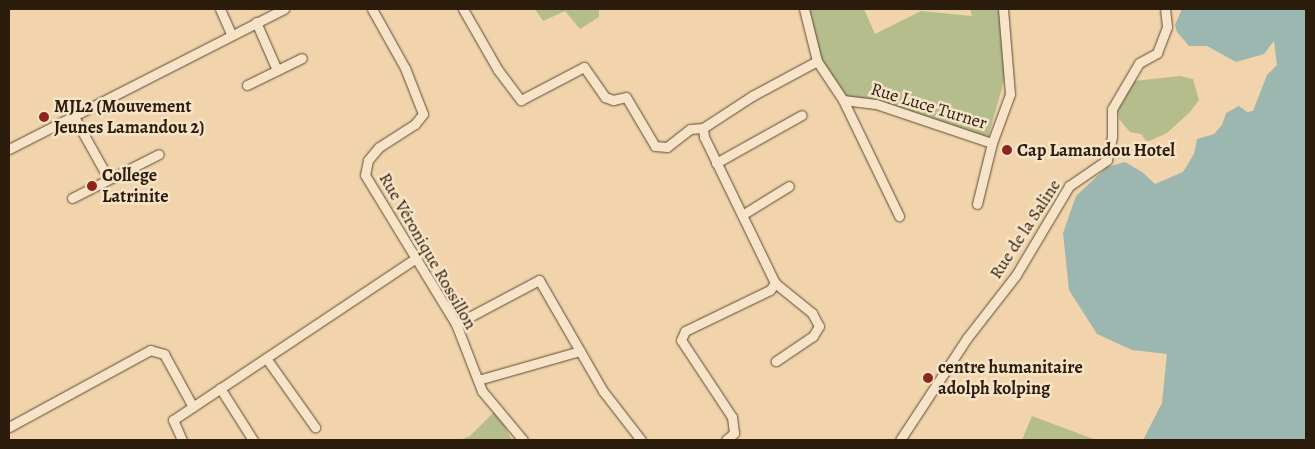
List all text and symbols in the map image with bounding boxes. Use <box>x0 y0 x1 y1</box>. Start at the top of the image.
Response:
street label: Rue Luce Turner <box>868 78 990 134</box>
place label: MJL2 (Mouvement Jeunes Lamandou 2) <box>54 96 204 138</box>
marker: MJL2 (Mouvement Jeunes Lamandou 2) <box>38 111 50 123</box>
place label: Cap Lamandou Hotel <box>1017 139 1175 161</box>
marker: Cap Lamandou Hotel <box>1001 144 1013 156</box>
place label: College Latrinite <box>102 165 169 208</box>
street label: Rue Véronique Rossillon <box>374 169 482 333</box>
street label: Rue de la Saline <box>985 175 1065 283</box>
marker: College Latrinite <box>86 180 98 192</box>
place label: centre humanitaire adolph kolping <box>938 357 1083 399</box>
marker: centre humanitaire adolph kolping <box>922 372 934 384</box>

